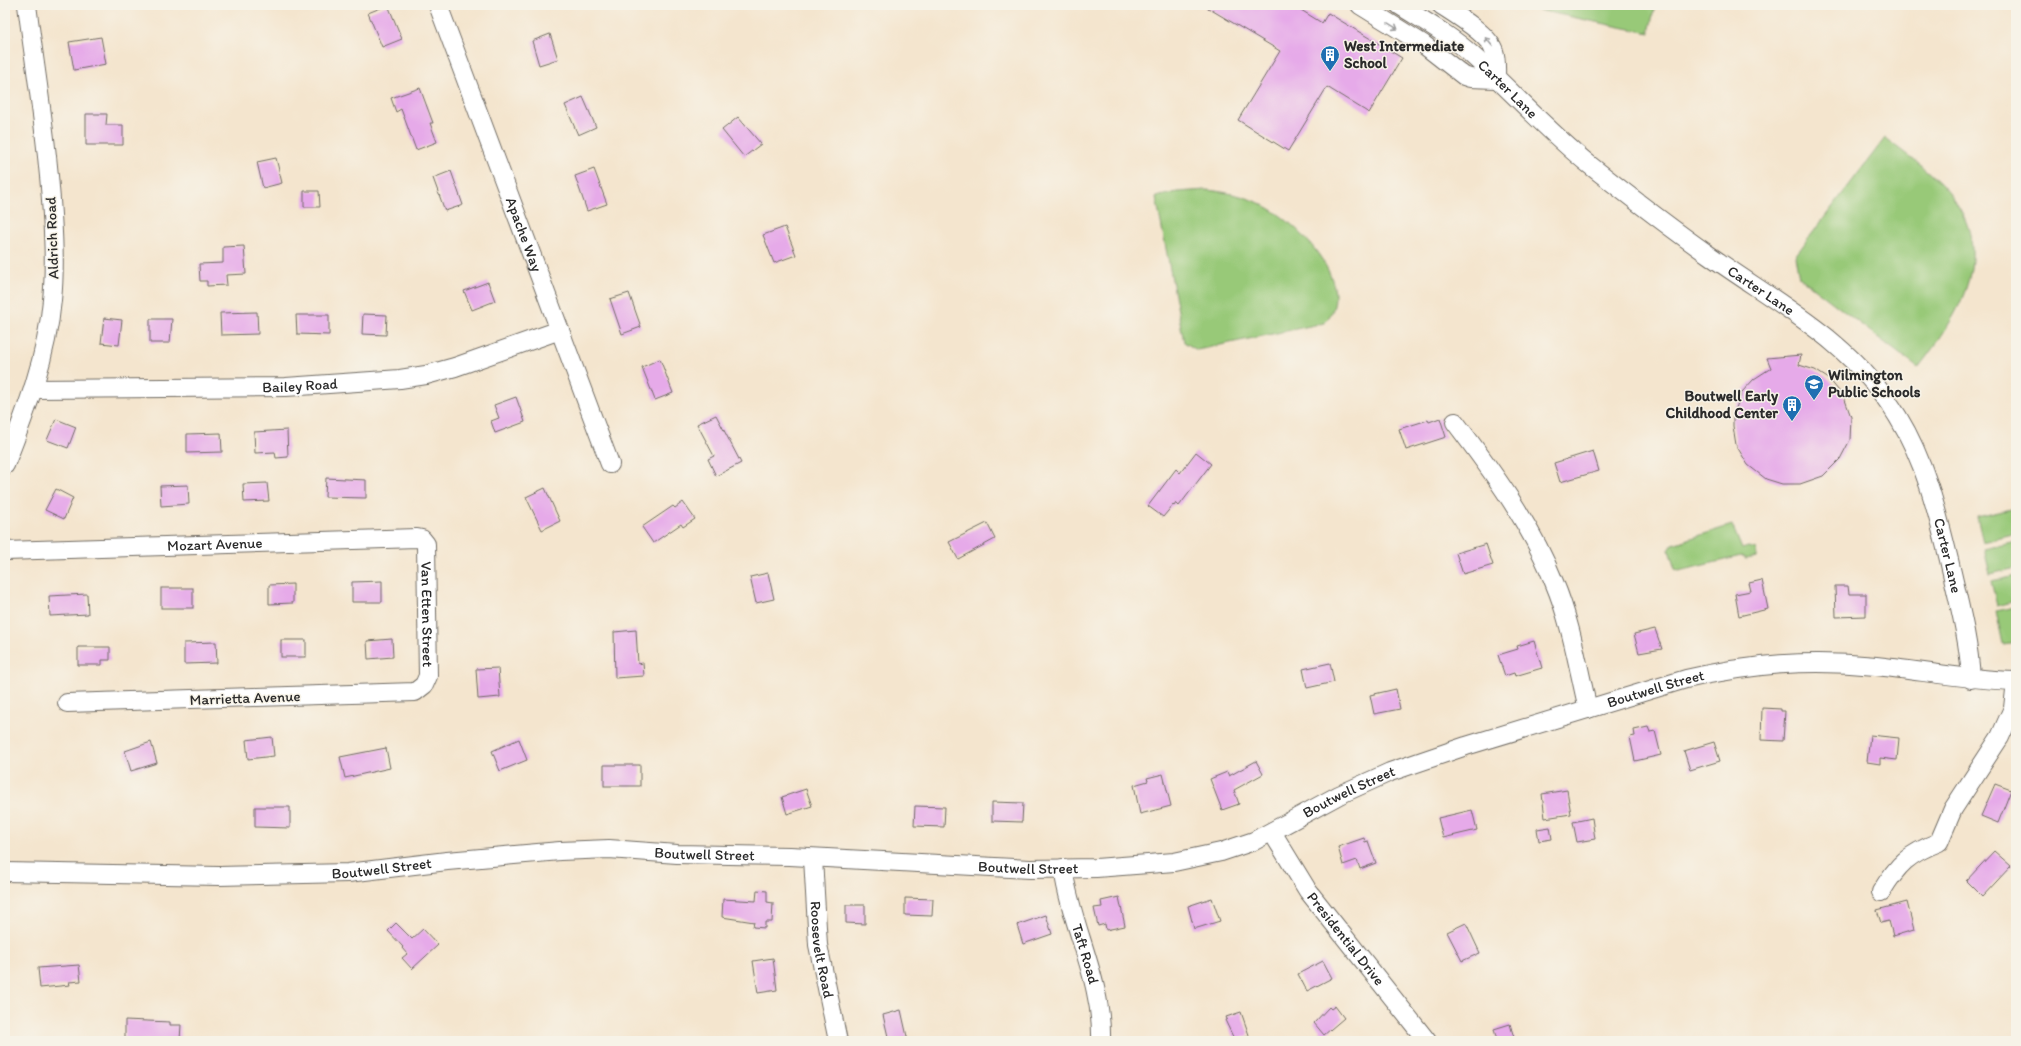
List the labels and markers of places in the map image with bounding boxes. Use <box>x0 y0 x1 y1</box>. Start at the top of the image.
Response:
place label: West Intermediate School <box>1344 37 1464 72</box>
building icon: West Intermediate School <box>1319 44 1341 72</box>
place label: Wilmington Public Schools <box>1828 366 1921 401</box>
school or university icon: Wilmington Public Schools <box>1803 373 1825 401</box>
place label: Boutwell Early Childhood Center <box>1666 387 1779 422</box>
building icon: Boutwell Early Childhood Center <box>1781 394 1803 422</box>

